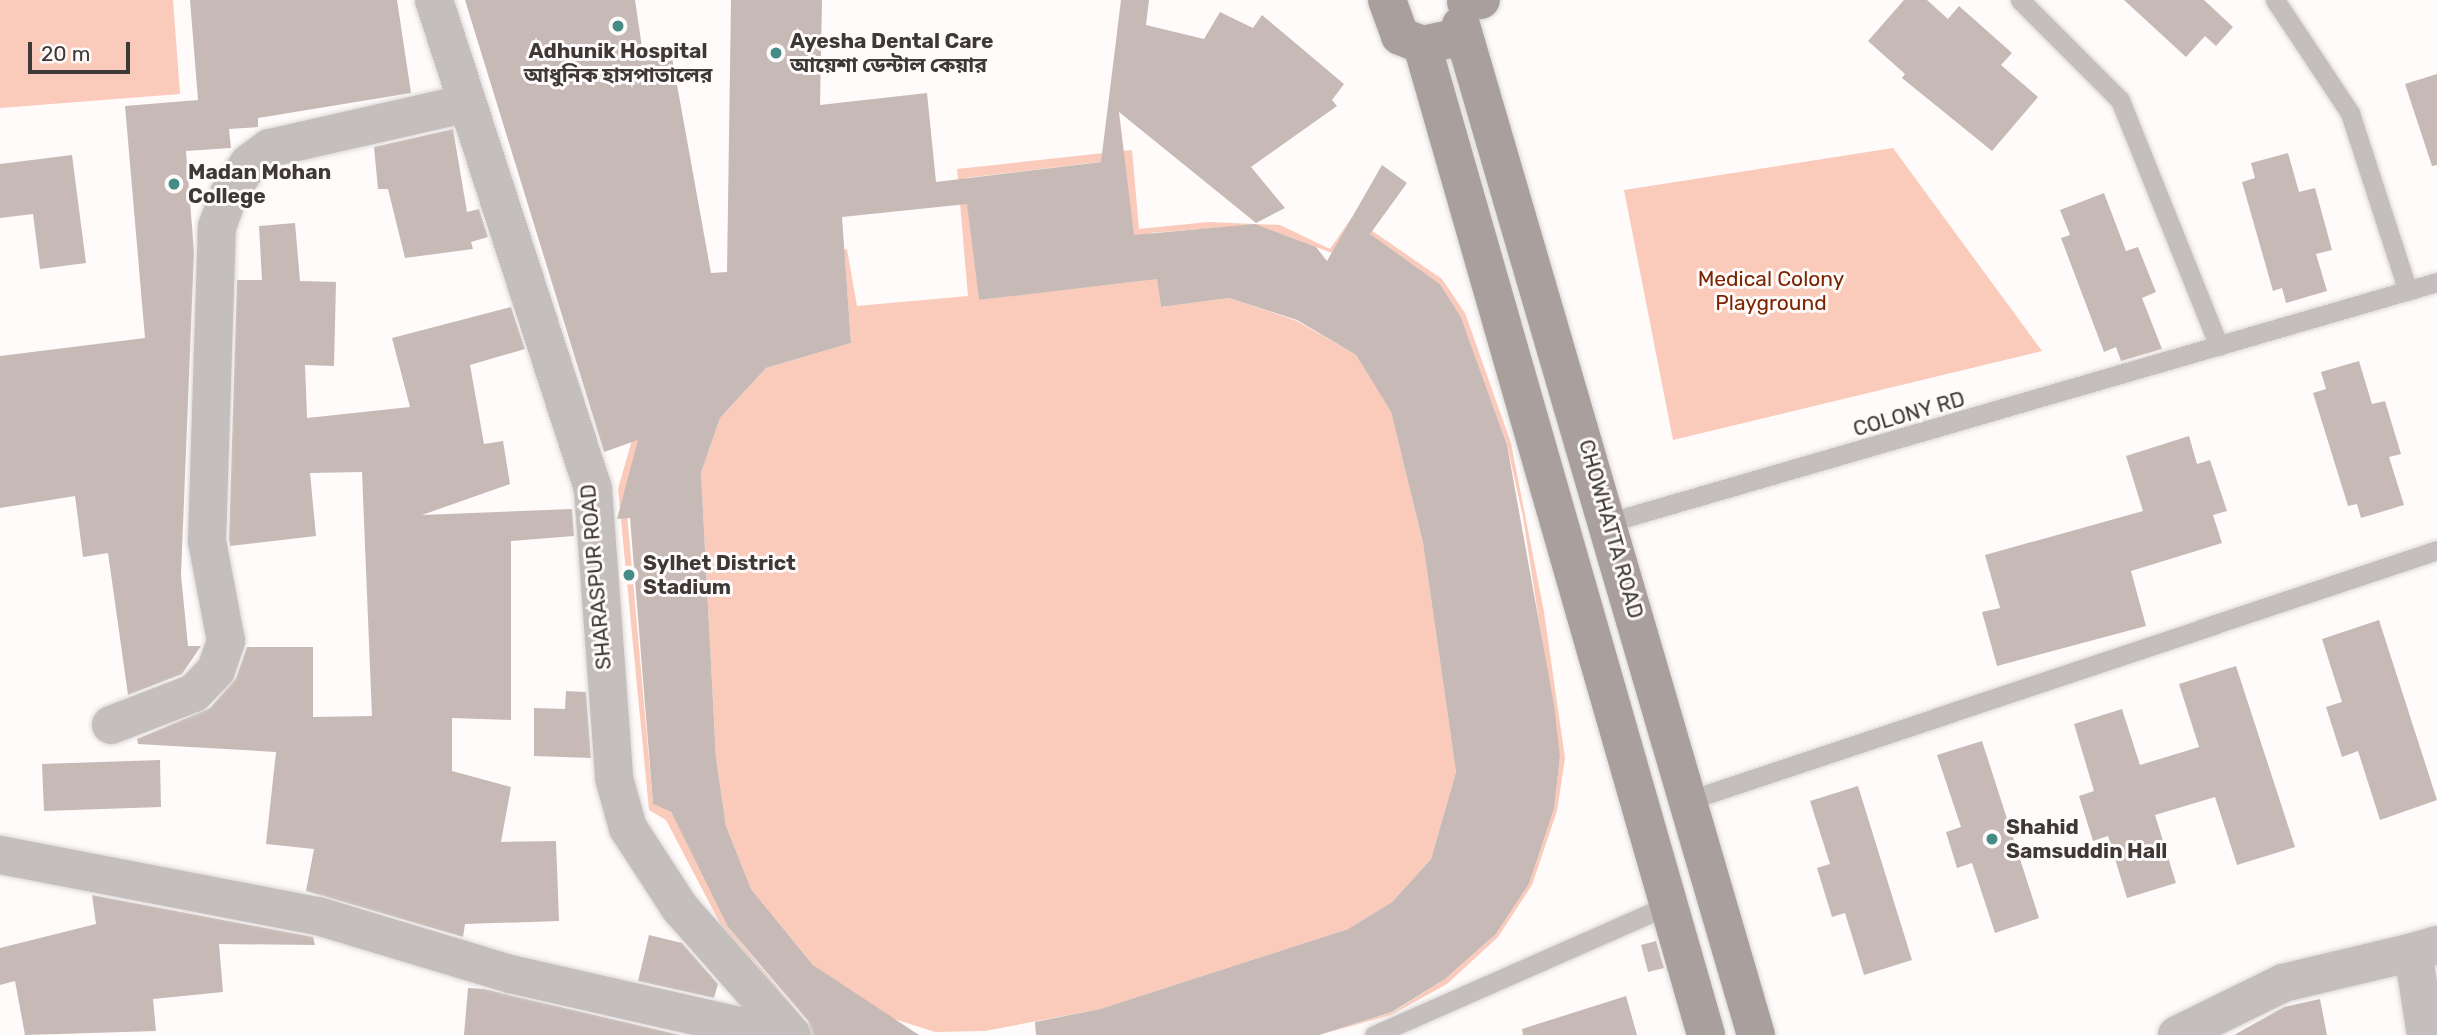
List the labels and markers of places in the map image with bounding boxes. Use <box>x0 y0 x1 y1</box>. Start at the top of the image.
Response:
marker: Adhunik Hospital আধুনিক হাসপাতালের <box>608 16 628 36</box>
place label: Ayesha Dental Care আয়েশা ডেন্টাল কেয়ার <box>790 28 994 78</box>
place label: Adhunik Hospital আধুনিক হাসপাতালের <box>524 38 712 88</box>
marker: Ayesha Dental Care আয়েশা ডেন্টাল কেয়ার <box>768 45 784 61</box>
place label: Madan Mohan College <box>188 159 331 209</box>
marker: Madan Mohan College <box>166 176 182 192</box>
place label: Sylhet District Stadium <box>643 550 796 600</box>
marker: Sylhet District Stadium <box>621 567 637 583</box>
place label: Shahid Samsuddin Hall <box>2006 814 2167 864</box>
marker: Shahid Samsuddin Hall <box>1984 831 2000 847</box>

